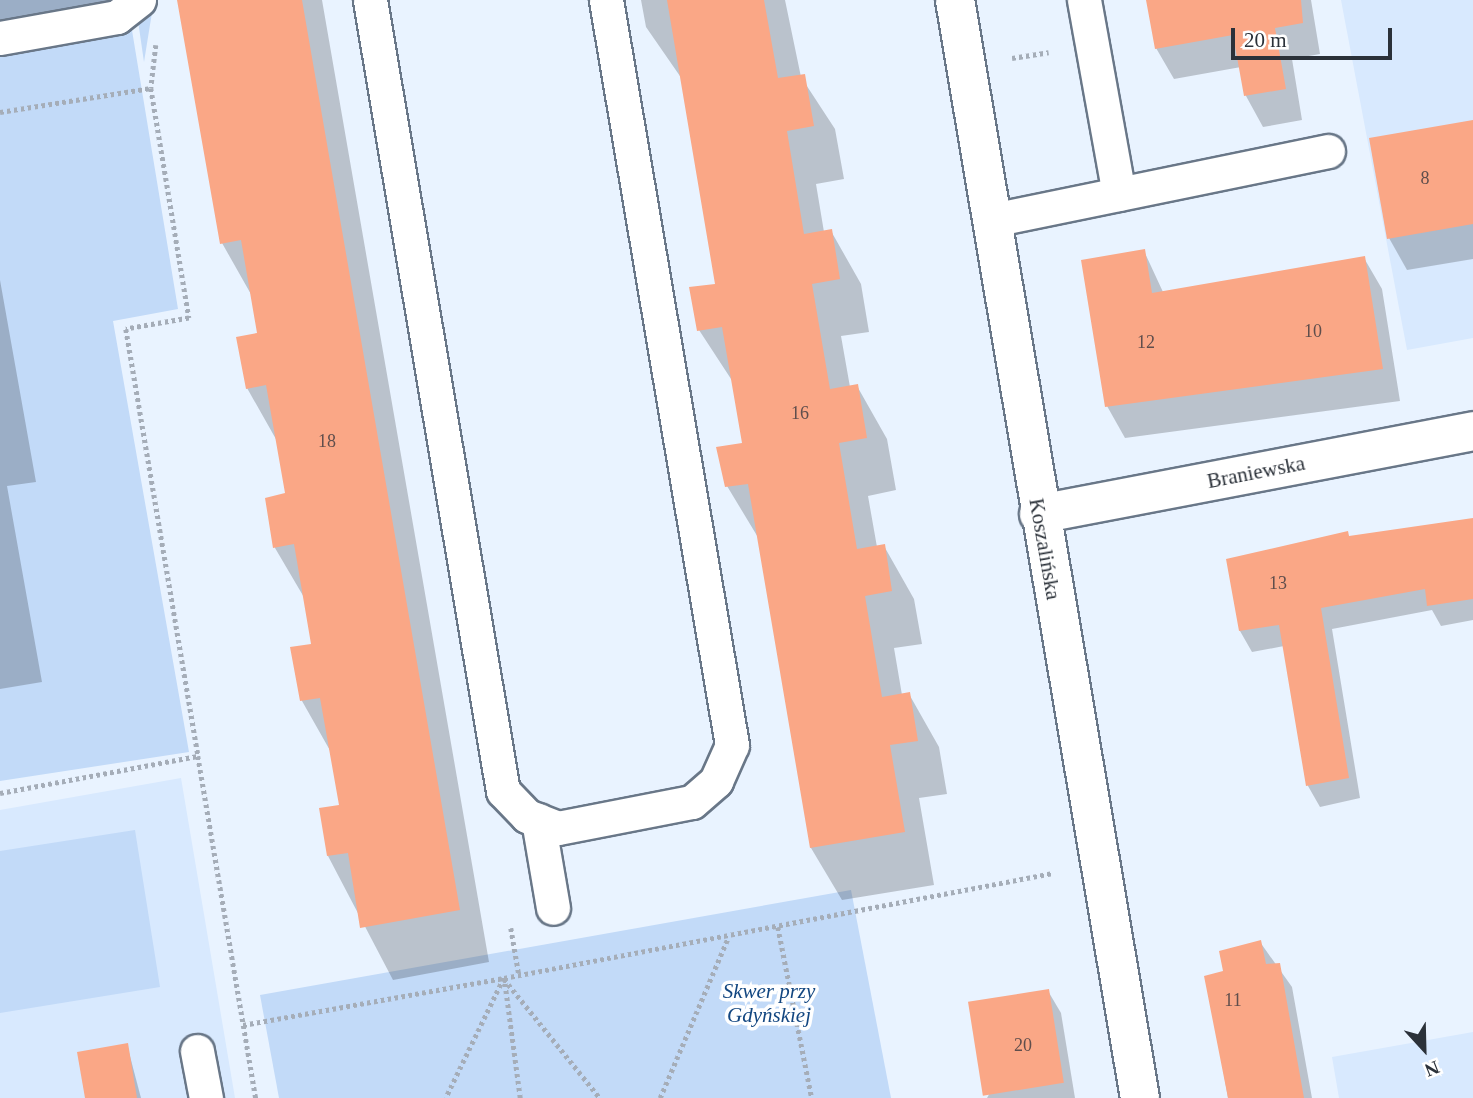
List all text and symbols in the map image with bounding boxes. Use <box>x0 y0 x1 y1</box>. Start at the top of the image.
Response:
scale bar <box>1235 14 1396 58</box>
text: 20 m <box>1244 28 1287 52</box>
house number: 8 <box>1420 167 1430 189</box>
house number: 10 <box>1304 320 1322 342</box>
house number: 12 <box>1137 331 1155 353</box>
house number: 16 <box>791 402 809 424</box>
house number: 18 <box>318 430 336 452</box>
street label: Braniewska <box>1205 450 1307 494</box>
street label: Koszalińska <box>1024 496 1066 602</box>
house number: 13 <box>1269 572 1287 594</box>
park label: Skwer przy Gdyńskiej <box>723 978 815 1028</box>
house number: 11 <box>1224 989 1242 1011</box>
north arrow <box>1389 1014 1459 1084</box>
house number: 20 <box>1014 1034 1032 1056</box>
text: N <box>1422 1057 1442 1081</box>

